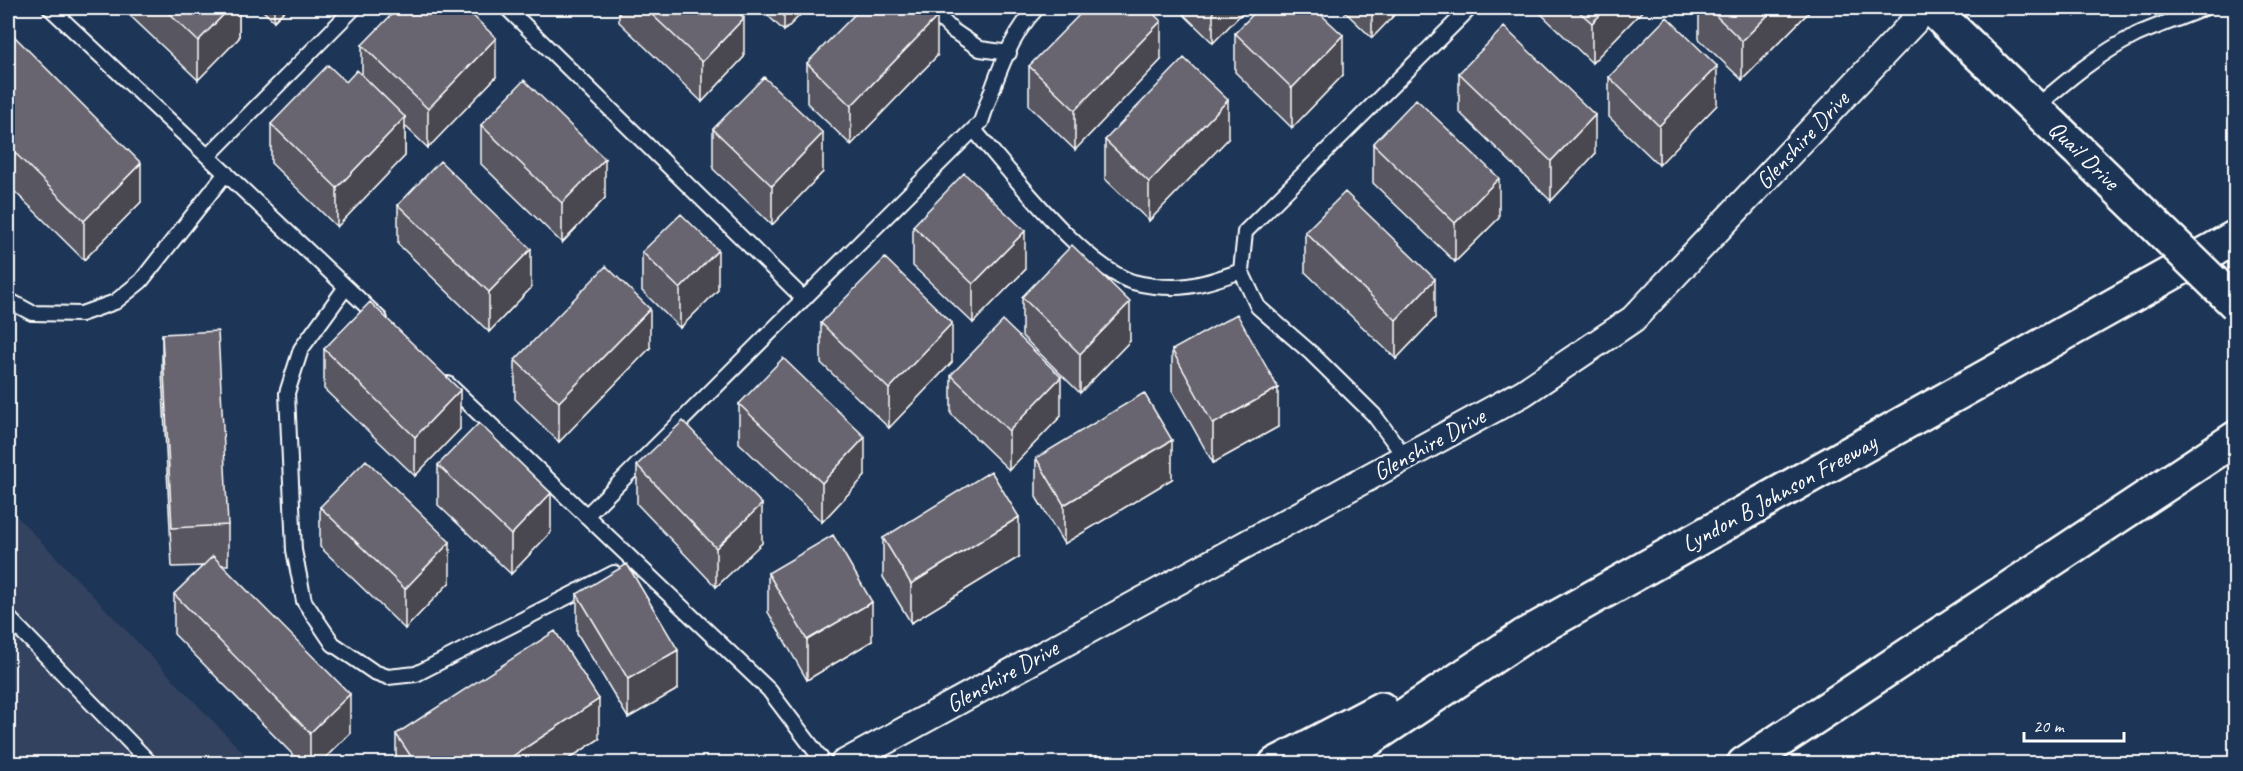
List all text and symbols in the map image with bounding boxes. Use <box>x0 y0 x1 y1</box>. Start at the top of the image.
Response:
street label: Glenshire Drive <box>1749 83 1857 195</box>
street label: Quail Drive <box>2042 114 2128 198</box>
street label: Glenshire Drive <box>1368 400 1492 487</box>
street label: Lyndon B Johnson Freeway <box>1676 426 1883 559</box>
street label: Glenshire Drive <box>941 632 1065 719</box>
scale bar <box>2024 705 2124 743</box>
text: 20 m <box>2033 715 2066 737</box>

